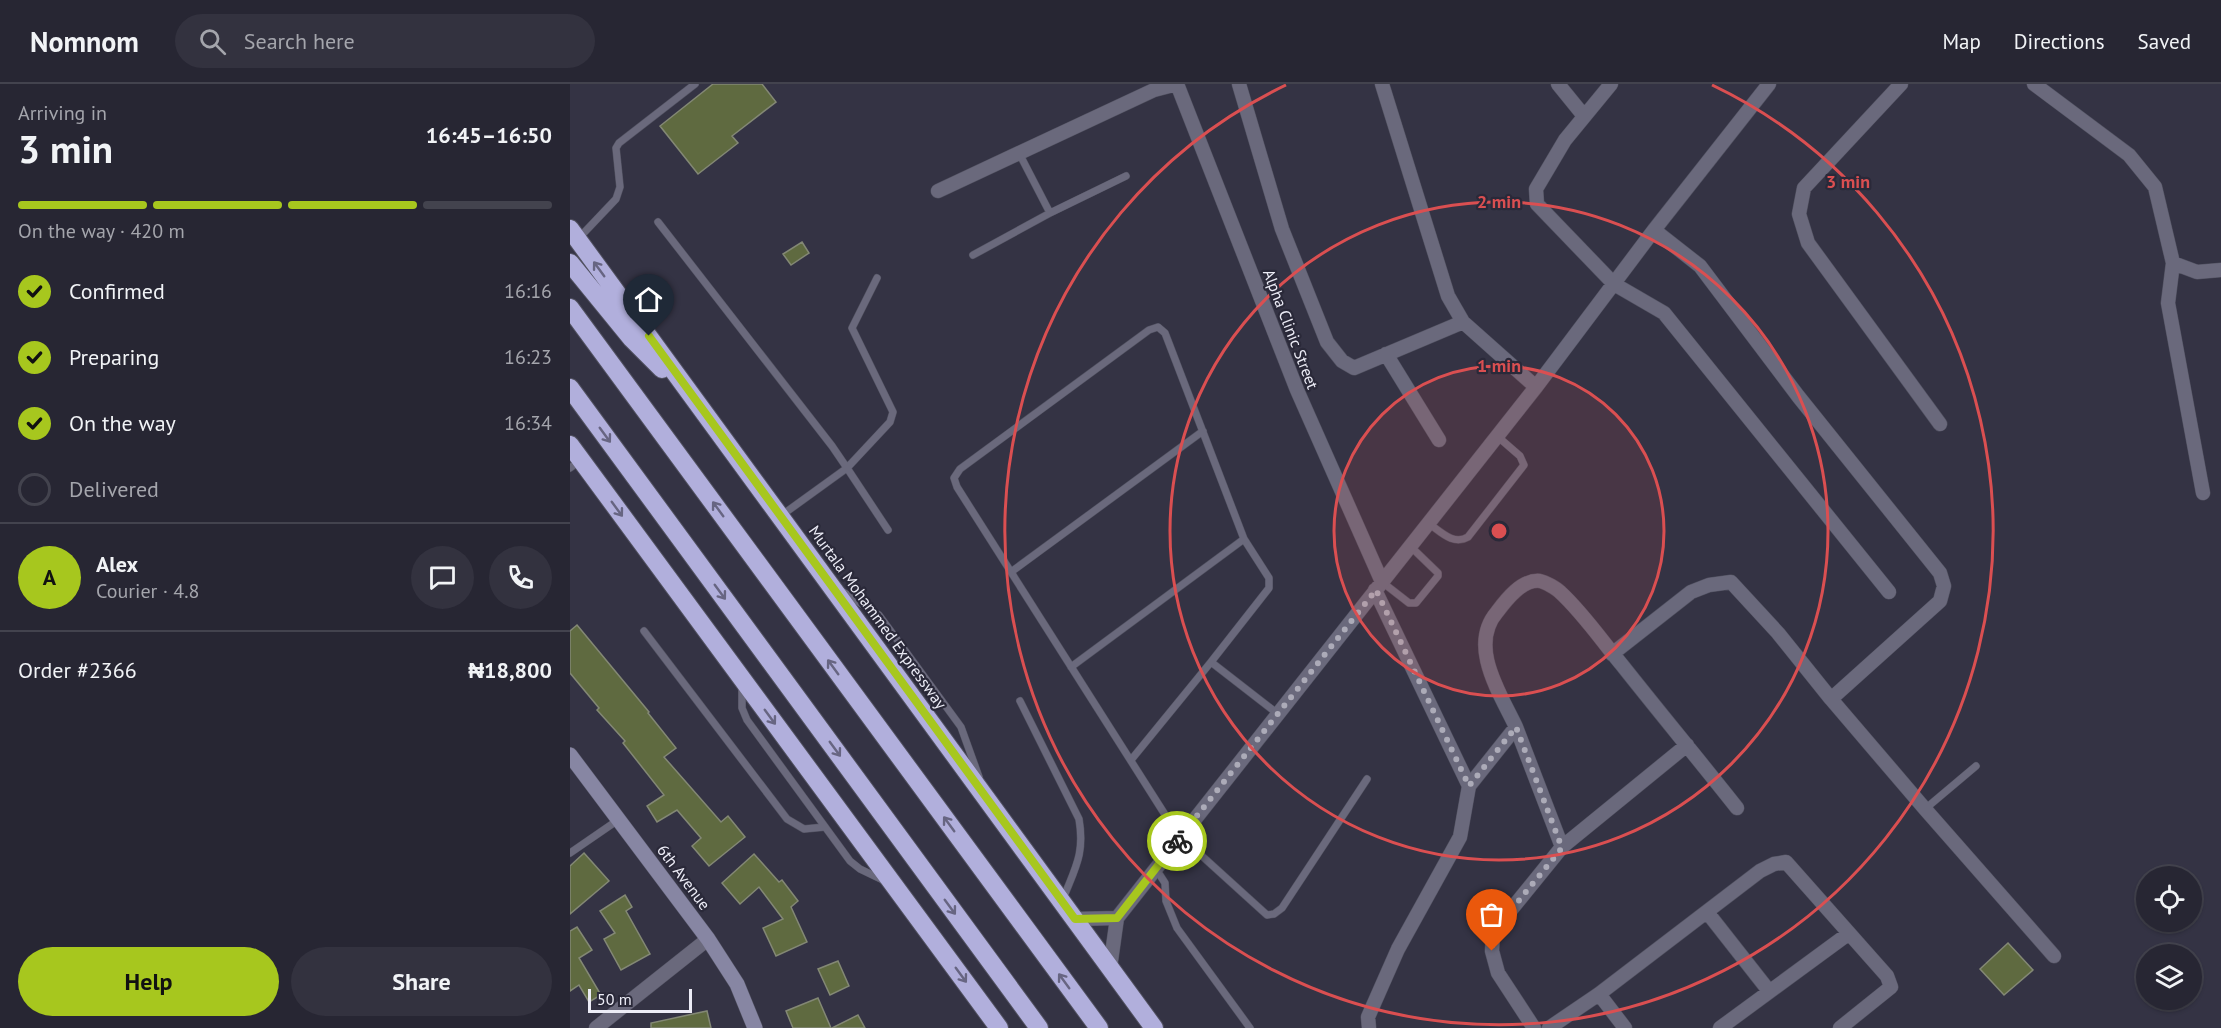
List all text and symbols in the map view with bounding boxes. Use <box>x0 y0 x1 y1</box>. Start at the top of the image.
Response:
search box <box>175 14 595 68</box>
text: Nomnom <box>30 23 139 60</box>
icon: search <box>196 25 229 58</box>
text: Search here <box>244 27 355 55</box>
text: Map <box>1942 28 1981 55</box>
text: Directions <box>2014 28 2105 55</box>
text: Saved <box>2138 28 2191 55</box>
text: Arriving in <box>18 100 107 126</box>
text: 16:45–16:50 <box>426 121 552 149</box>
text: 3 min <box>18 123 113 174</box>
text: 3 min <box>1826 170 1870 193</box>
text: 2 min <box>1477 190 1521 213</box>
text: On the way · 420 m <box>18 218 185 244</box>
one-way arrow <box>593 261 606 277</box>
street label: Alpha Clinic Street <box>1259 266 1323 392</box>
pin <box>623 274 674 336</box>
icon: check <box>18 275 51 308</box>
text: Confirmed <box>69 277 165 305</box>
text: 16:16 <box>504 278 552 304</box>
icon: home <box>632 283 665 316</box>
icon: check <box>18 341 51 374</box>
text: Preparing <box>69 343 159 371</box>
text: 16:23 <box>504 344 552 370</box>
text: 1 min <box>1477 354 1521 377</box>
icon: check <box>18 407 51 440</box>
text: On the way <box>69 409 176 437</box>
text: 16:34 <box>504 410 552 436</box>
one-way arrow <box>598 426 611 442</box>
text: Delivered <box>69 475 159 503</box>
one-way arrow <box>611 501 623 517</box>
one-way arrow <box>712 502 724 518</box>
street label: Murtala Mohammed Expressway <box>805 521 952 713</box>
centre of rings <box>1489 521 1509 541</box>
button: chat <box>411 546 474 609</box>
button: phone <box>489 546 552 609</box>
text: Alex <box>96 550 138 578</box>
text: A <box>43 563 56 591</box>
text: Courier · 4.8 <box>96 578 199 604</box>
one-way arrow <box>714 584 726 600</box>
text: Order #2366 <box>18 656 137 684</box>
text: ₦18,800 <box>468 656 552 684</box>
one-way arrow <box>827 659 840 675</box>
one-way arrow <box>764 708 776 724</box>
one-way arrow <box>829 741 841 757</box>
courier <box>1147 811 1207 871</box>
one-way arrow <box>943 816 955 832</box>
icon: bike <box>1161 825 1194 858</box>
street label: 6th Avenue <box>653 840 715 914</box>
map controls <box>2136 866 2202 1010</box>
button: locate <box>2136 866 2202 932</box>
pin <box>1466 889 1517 951</box>
one-way arrow <box>944 898 956 914</box>
icon: bag <box>1475 898 1508 931</box>
button: layers <box>2136 944 2202 1010</box>
button: Help <box>18 947 279 1016</box>
button: Share <box>291 947 552 1016</box>
one-way arrow <box>954 967 967 983</box>
one-way arrow <box>1058 973 1070 989</box>
scale bar <box>588 986 692 1014</box>
text: 50 m <box>597 989 632 1009</box>

